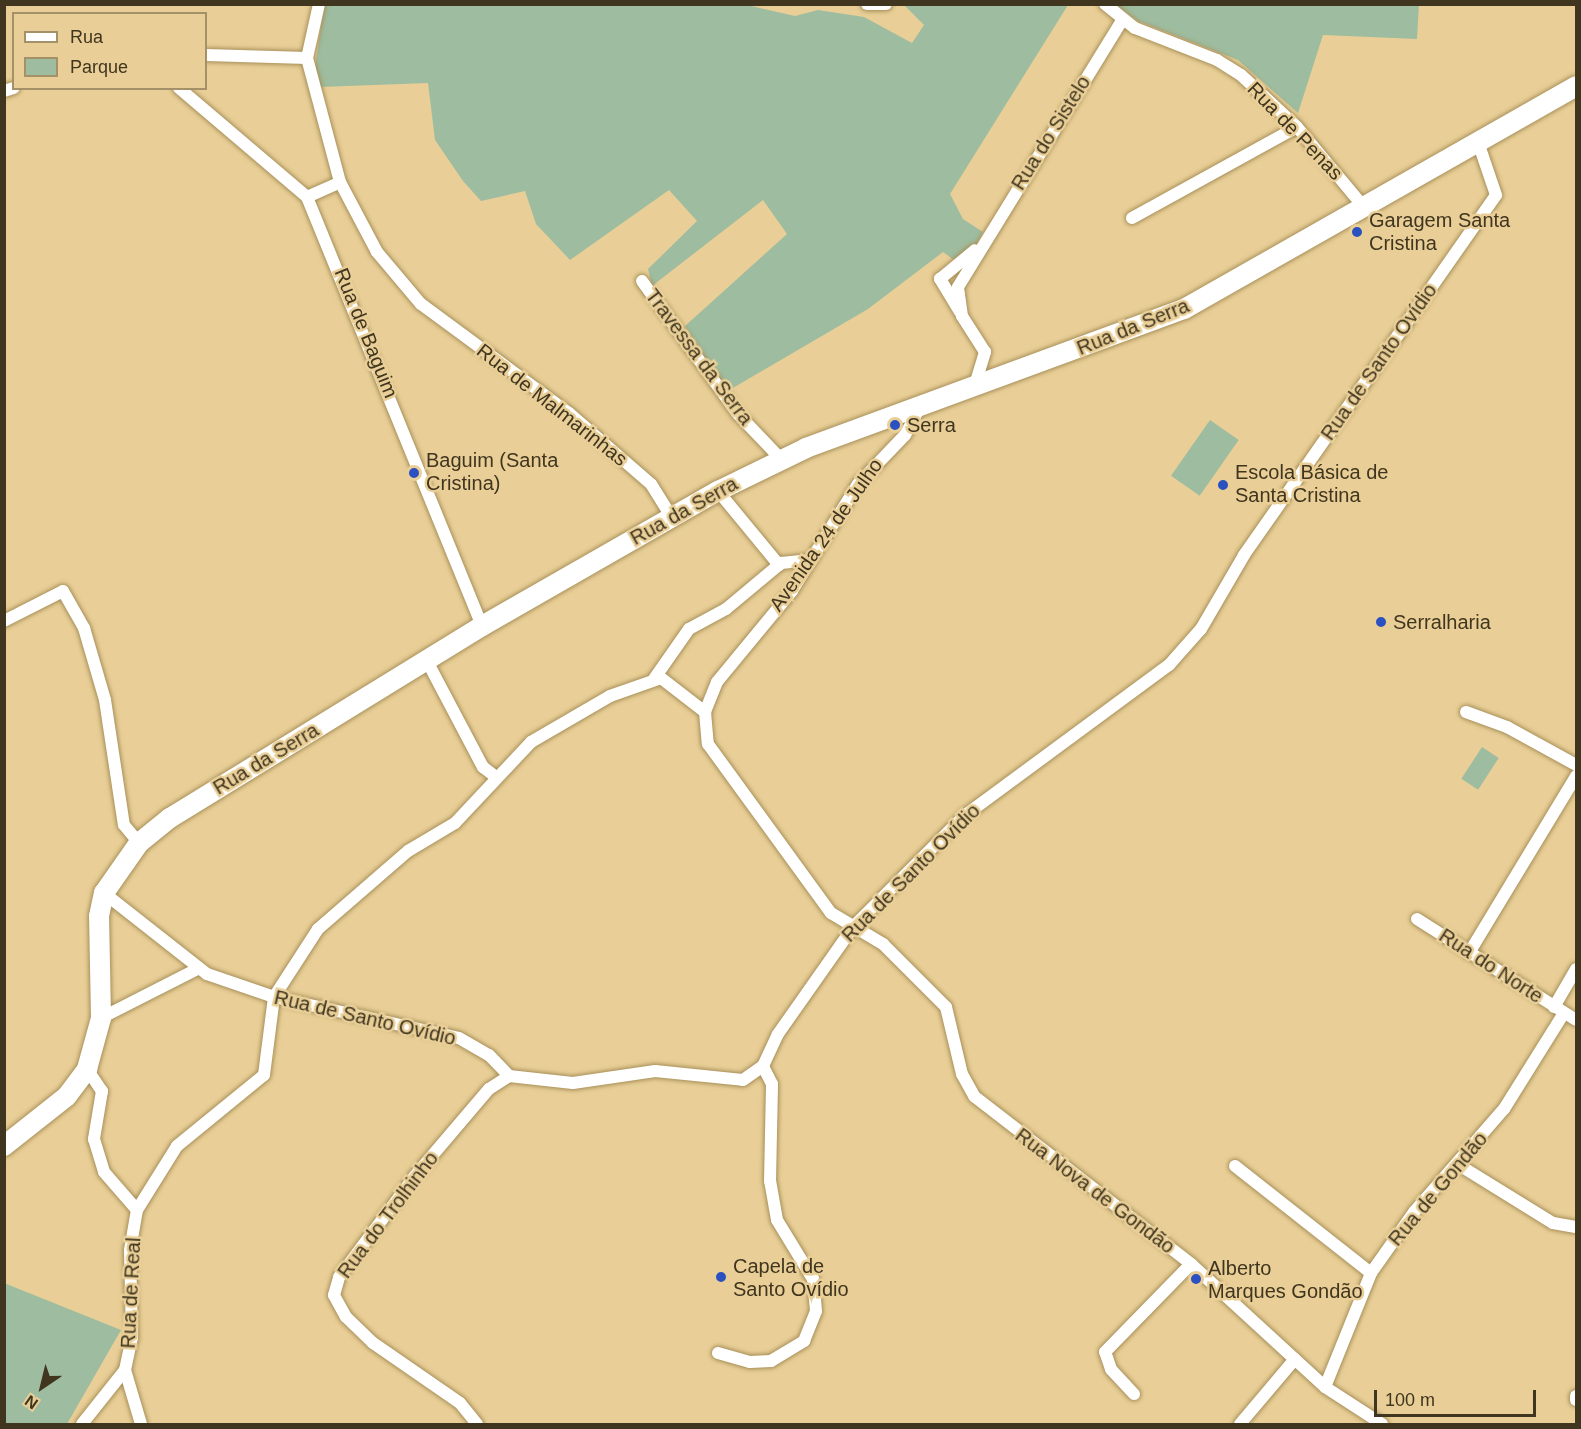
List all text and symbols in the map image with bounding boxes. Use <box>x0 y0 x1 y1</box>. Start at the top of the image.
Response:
legend <box>12 12 207 90</box>
text: Rua <box>70 27 103 47</box>
text: Parque <box>70 57 128 77</box>
street label: Rua do Sistelo <box>1006 71 1096 195</box>
street label: Rua de Penas <box>1242 77 1348 185</box>
place label: Garagem Santa Cristina <box>1369 208 1510 255</box>
marker: Garagem Santa Cristina <box>1350 225 1364 239</box>
street label: Rua de Baguim <box>329 265 403 401</box>
street label: Rua de Santo Ovídio <box>1316 279 1442 445</box>
street label: Travessa da Serra <box>640 284 758 430</box>
street label: Rua da Serra <box>1073 294 1193 360</box>
street label: Rua de Malmarinhas <box>472 339 632 471</box>
place label: Serra <box>907 413 956 437</box>
marker: Serra <box>888 418 902 432</box>
place label: Baguim (Santa Cristina) <box>426 449 558 496</box>
street label: Avenida 24 de Julho <box>764 454 888 616</box>
place label: Escola Básica de Santa Cristina <box>1235 461 1388 508</box>
marker: Baguim (Santa Cristina) <box>407 466 421 480</box>
street label: Rua da Serra <box>626 472 742 550</box>
marker: Escola Básica de Santa Cristina <box>1216 478 1230 492</box>
place label: Serralharia <box>1393 610 1491 634</box>
marker: Serralharia <box>1374 615 1388 629</box>
street label: Rua da Serra <box>209 718 323 800</box>
street label: Rua de Santo Ovídio <box>837 799 985 947</box>
street label: Rua do Norte <box>1435 924 1547 1008</box>
street label: Rua de Santo Ovídio <box>272 985 458 1051</box>
street label: Rua Nova de Gondão <box>1011 1123 1179 1259</box>
street label: Rua de Gondão <box>1383 1127 1493 1251</box>
street label: Rua do Trolhinho <box>332 1147 444 1283</box>
street label: Rua de Real <box>116 1237 146 1349</box>
place label: Capela de Santo Ovídio <box>733 1254 849 1301</box>
place label: Alberto Marques Gondão <box>1208 1256 1363 1303</box>
marker: Capela de Santo Ovídio <box>714 1270 728 1284</box>
marker: Alberto Marques Gondão <box>1189 1272 1203 1286</box>
north arrow <box>12 1357 72 1417</box>
scale bar <box>1377 1378 1539 1416</box>
text: 100 m <box>1385 1390 1435 1410</box>
text: N <box>22 1392 41 1412</box>

